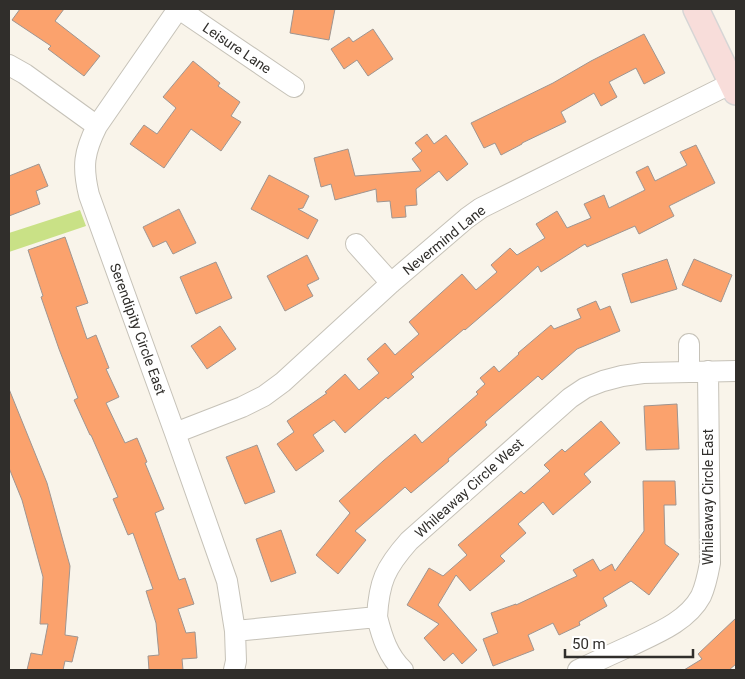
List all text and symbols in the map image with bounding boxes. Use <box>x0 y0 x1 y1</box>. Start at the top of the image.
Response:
street label: Leisure Lane <box>200 19 274 77</box>
street label: Nevermind Lane <box>400 202 488 278</box>
street label: Serendipity Circle East <box>107 261 169 397</box>
street label: Whileaway Circle East <box>700 428 716 565</box>
street label: Whileaway Circle West <box>412 435 527 541</box>
scale bar <box>565 626 692 658</box>
text: 50 m <box>572 635 606 653</box>

